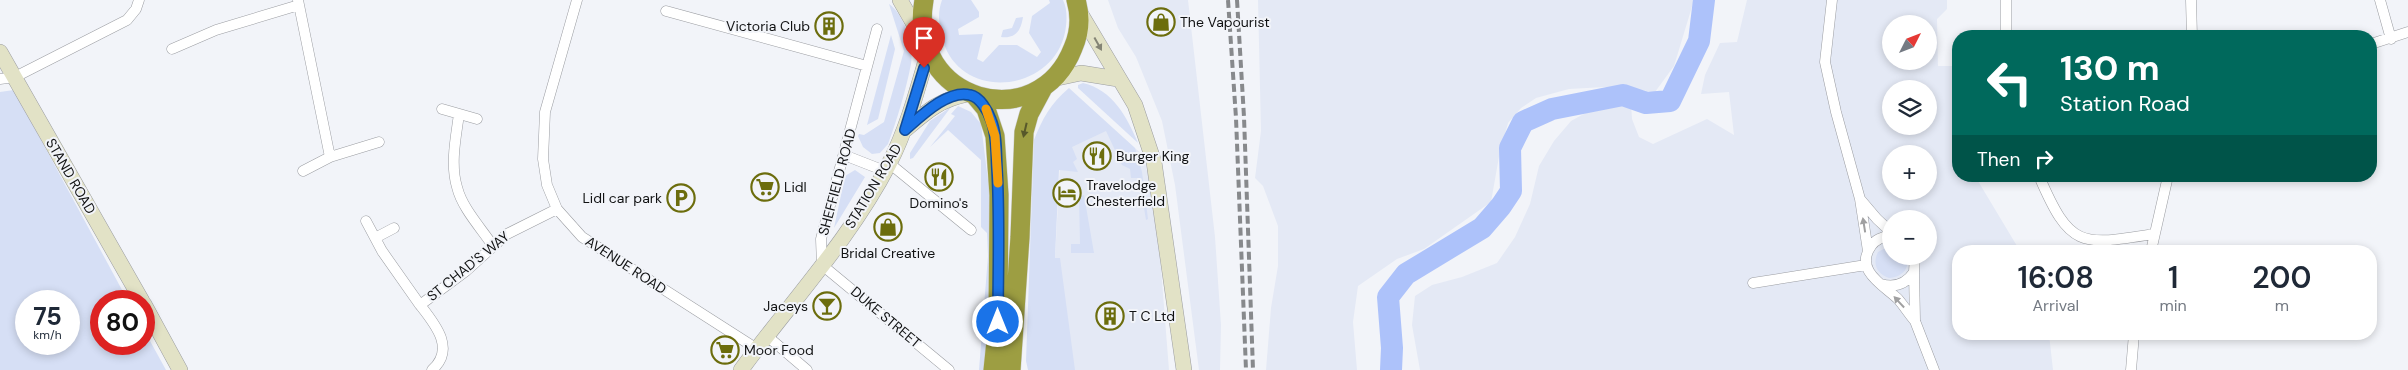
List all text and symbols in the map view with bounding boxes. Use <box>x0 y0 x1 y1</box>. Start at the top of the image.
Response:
shop icon: The Vapourist <box>1146 7 1176 37</box>
building icon: Victoria Club <box>814 11 844 41</box>
place label: The Vapourist <box>1180 13 1270 31</box>
north arrow <box>1882 15 1938 70</box>
map controls <box>1882 15 1937 265</box>
place label: Victoria Club <box>726 17 810 35</box>
pin <box>903 17 945 68</box>
icon: arrive <box>910 24 938 52</box>
one-way arrow <box>1093 38 1102 51</box>
text: 130 m <box>2060 45 2160 91</box>
icon: left <box>1977 50 2042 115</box>
button: layers <box>1882 80 1937 135</box>
text: Station Road <box>2060 89 2190 118</box>
one-way arrow <box>1021 123 1029 138</box>
street label: SHEFFIELD ROAD <box>814 127 860 237</box>
street label: STAND ROAD <box>42 135 100 217</box>
street label: STATION ROAD <box>841 140 905 232</box>
restaurant icon: Burger King <box>1082 141 1112 171</box>
button: + <box>1882 145 1937 200</box>
icon: right <box>2030 145 2058 173</box>
place label: Burger King <box>1116 147 1189 165</box>
text: Then <box>1977 147 2020 172</box>
restaurant icon: Domino's <box>924 162 954 192</box>
supermarket icon: Lidl <box>750 172 780 202</box>
place label: Travelodge Chesterfield <box>1086 176 1165 210</box>
place label: Lidl <box>784 178 807 196</box>
hotel icon: Travelodge Chesterfield <box>1052 178 1082 208</box>
parking icon: Lidl car park <box>666 183 696 213</box>
place label: Lidl car park <box>582 189 662 207</box>
place label: Domino's <box>910 194 968 212</box>
button: − <box>1882 210 1937 265</box>
shop icon: Bridal Creative <box>873 212 903 242</box>
one-way arrow <box>1859 216 1867 232</box>
street label: ST CHAD'S WAY <box>423 227 513 305</box>
street label: AVENUE ROAD <box>582 232 670 298</box>
place label: Bridal Creative <box>841 244 935 262</box>
text: 16:08 <box>2018 258 2094 297</box>
text: 1 <box>2168 258 2178 297</box>
text: 200 <box>2252 258 2311 297</box>
street label: DUKE STREET <box>847 282 925 352</box>
speed limit sign: 80 <box>90 290 155 355</box>
bar icon: Jaceys <box>812 291 842 321</box>
position arrow <box>971 295 1023 347</box>
text: Arrival <box>2032 295 2079 316</box>
text: min <box>2159 295 2187 316</box>
text: m <box>2275 295 2289 316</box>
one-way arrow <box>1893 296 1905 308</box>
place label: Jaceys <box>763 297 808 315</box>
text: 75 <box>33 300 62 333</box>
building icon: T C Ltd <box>1095 301 1125 331</box>
place label: T C Ltd <box>1129 307 1175 325</box>
text: km/h <box>33 327 62 343</box>
supermarket icon: Moor Food <box>710 335 740 365</box>
place label: Moor Food <box>744 341 814 359</box>

